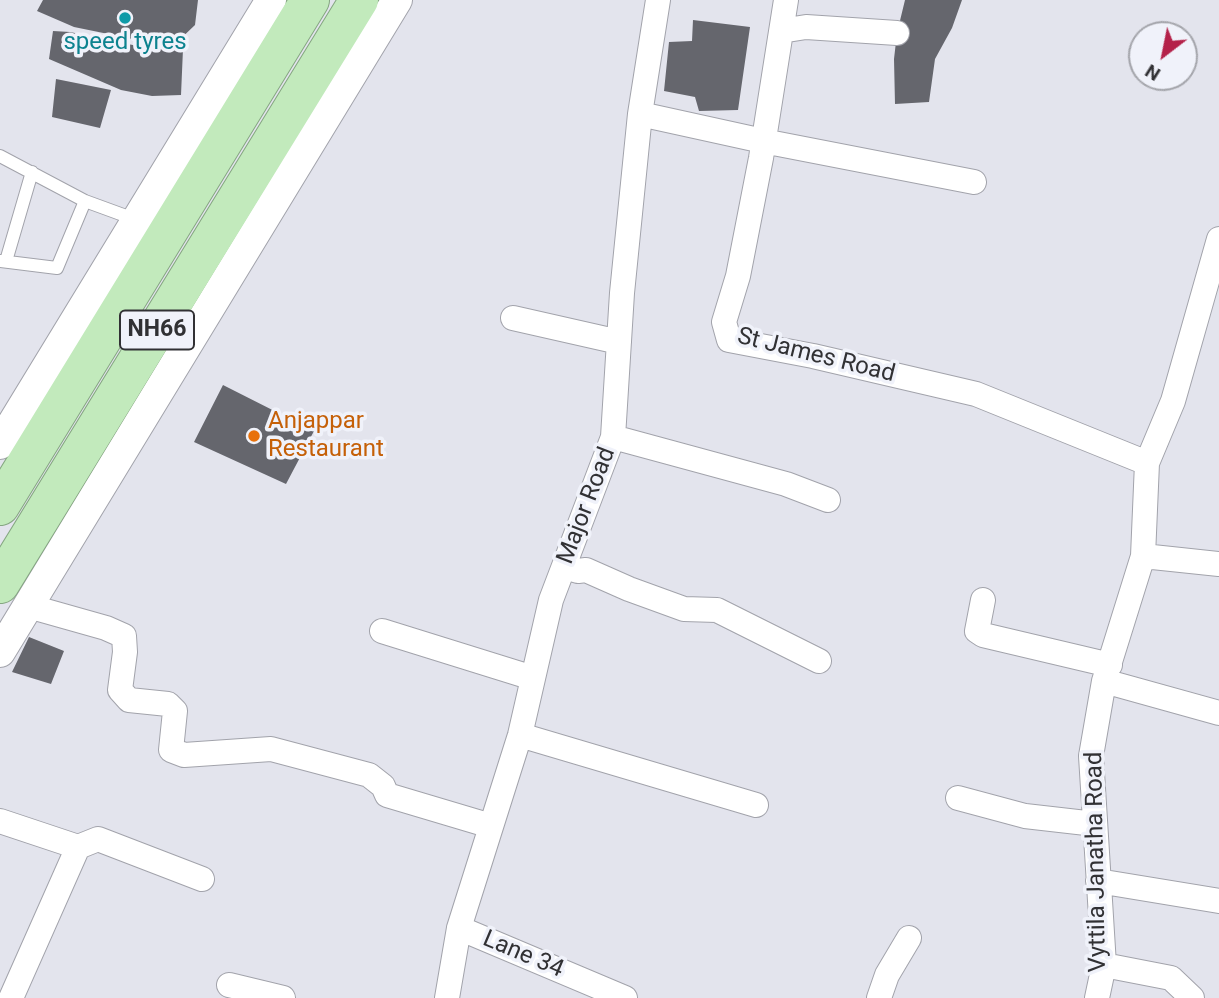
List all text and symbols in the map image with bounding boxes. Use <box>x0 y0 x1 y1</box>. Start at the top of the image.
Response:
marker: speed tyres <box>117 10 133 26</box>
north arrow <box>1128 21 1198 91</box>
place label: speed tyres <box>63 29 187 57</box>
text: N <box>1141 59 1164 86</box>
road number: NH66 <box>120 310 194 350</box>
street label: St James Road <box>734 322 898 390</box>
place label: Anjappar Restaurant <box>268 408 384 464</box>
marker: Anjappar Restaurant <box>246 428 262 444</box>
street label: Major Road <box>552 444 622 568</box>
street label: Vyttila Janatha Road <box>1081 751 1113 973</box>
street label: Lane 34 <box>478 925 568 985</box>

